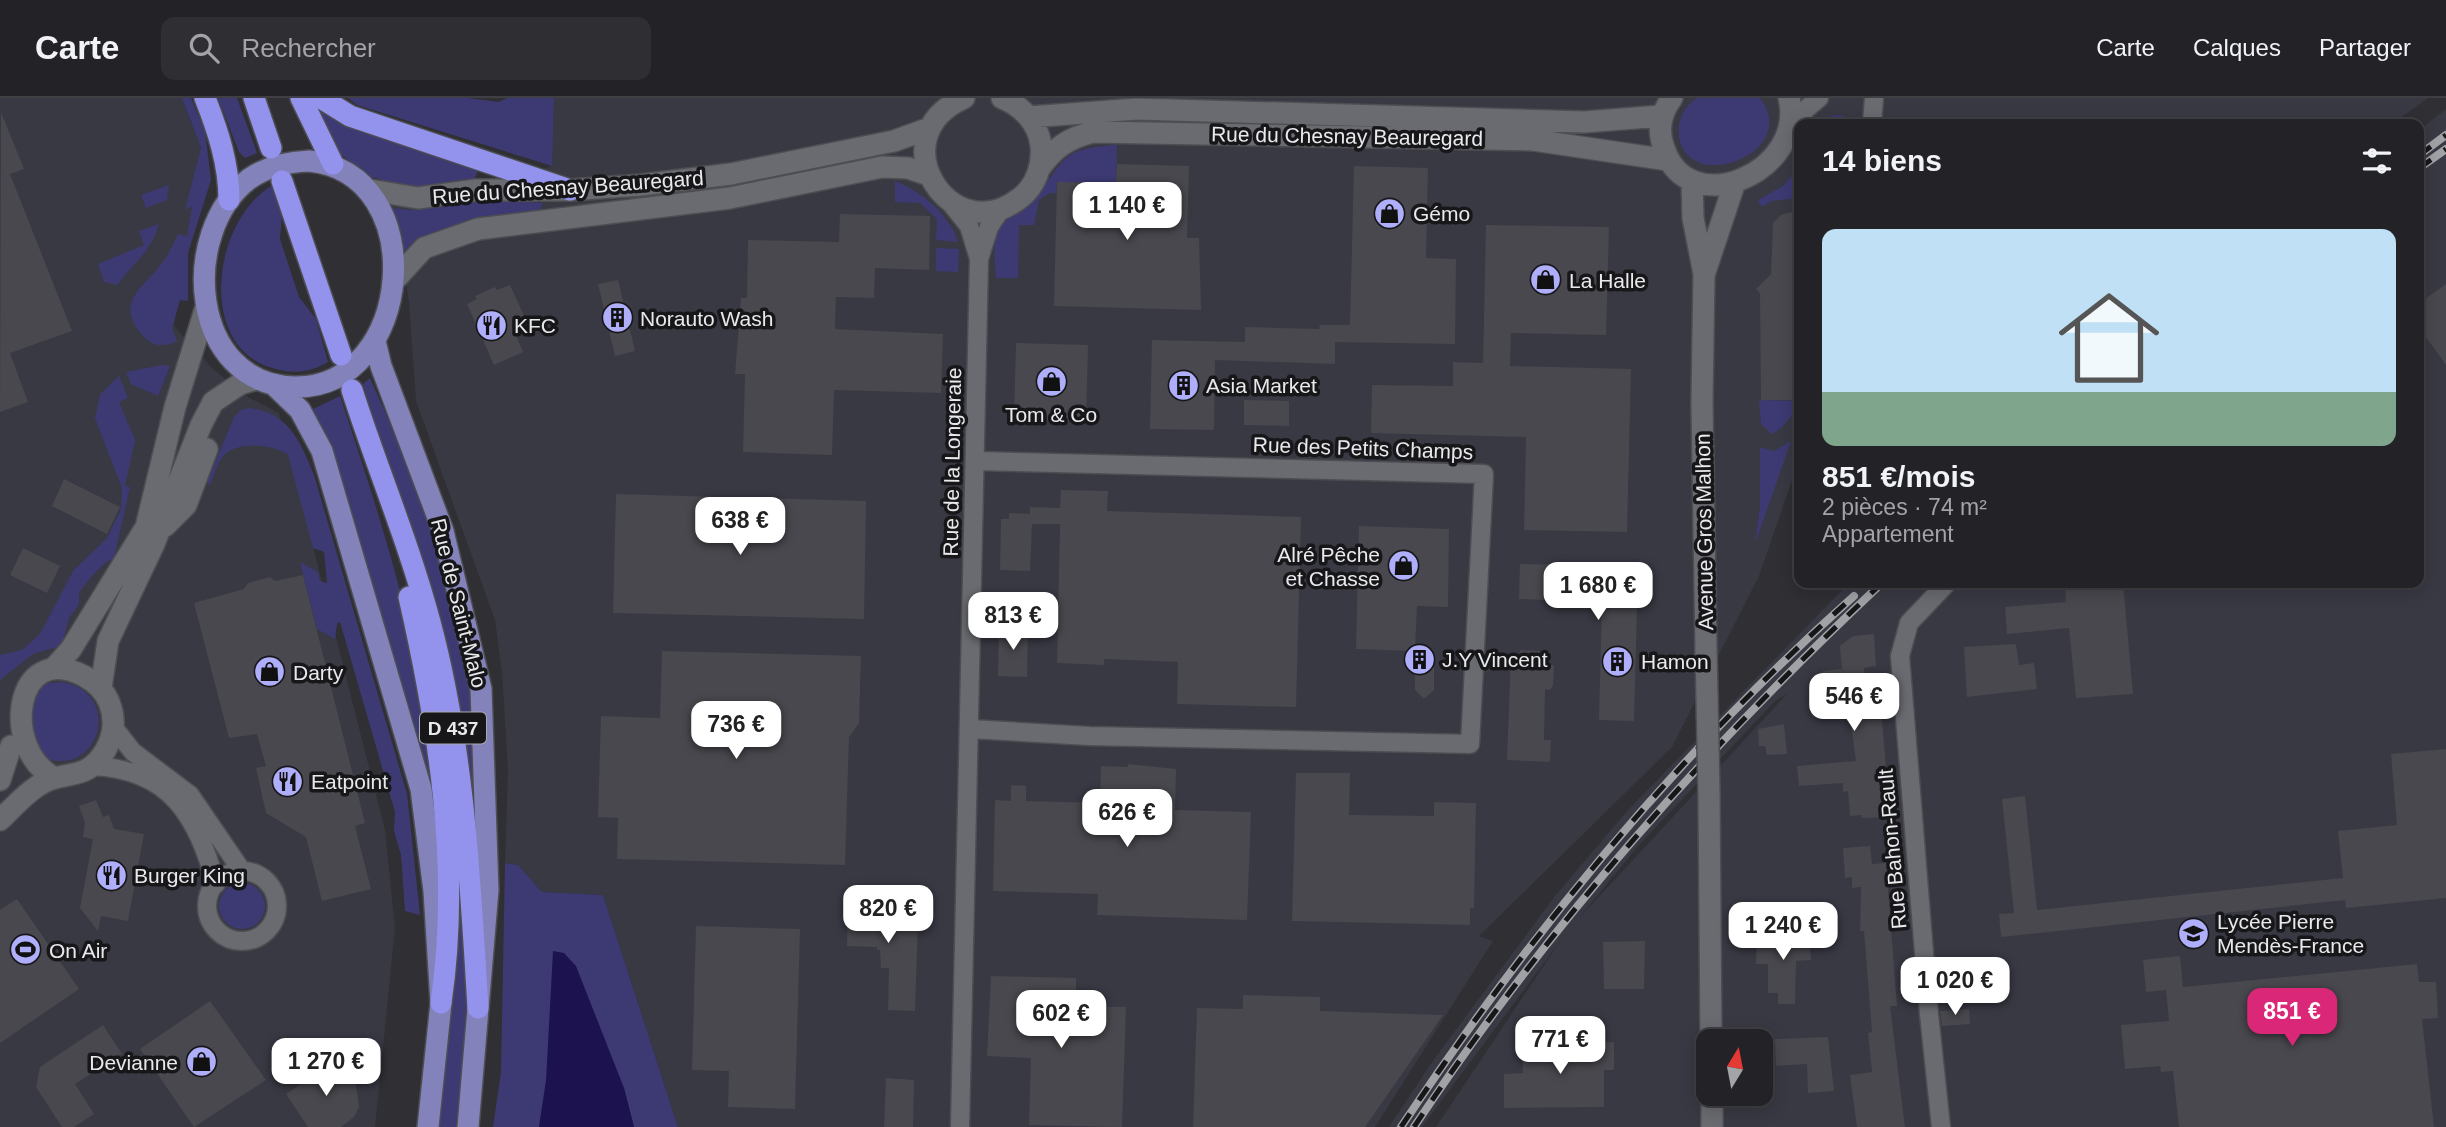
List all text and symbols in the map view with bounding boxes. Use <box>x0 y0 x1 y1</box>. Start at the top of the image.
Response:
search box <box>161 17 651 80</box>
text: Carte <box>35 29 119 66</box>
icon: search <box>185 29 223 67</box>
text: Rechercher <box>241 33 376 63</box>
text: Carte <box>2096 34 2155 61</box>
text: Calques <box>2193 34 2281 61</box>
text: Partager <box>2319 34 2411 61</box>
street label: Rue du Chesnay Beauregard <box>1211 122 1483 150</box>
icon: filters <box>2358 142 2396 180</box>
text: 14 biens <box>1822 144 1942 177</box>
street label: Rue du Chesnay Beauregard <box>432 166 704 208</box>
pin: 1 140 € <box>1062 183 1192 242</box>
text: 1 140 € <box>1089 192 1165 218</box>
shop icon: Gémo <box>1373 196 1407 230</box>
place label: Gémo <box>1413 202 1470 225</box>
shop icon: La Halle <box>1529 263 1563 297</box>
place label: La Halle <box>1569 269 1646 292</box>
icon: home <box>2046 275 2172 401</box>
building icon: Norauto Wash <box>600 301 634 335</box>
place label: Norauto Wash <box>640 307 773 330</box>
restaurant icon: KFC <box>474 308 508 342</box>
place label: KFC <box>514 314 556 337</box>
shop icon: Tom & Co <box>1034 365 1068 399</box>
street label: Rue de la Longeraie <box>939 367 965 557</box>
building icon: Asia Market <box>1166 368 1200 402</box>
place label: Asia Market <box>1206 374 1317 397</box>
place label: Tom & Co <box>1005 403 1097 426</box>
street label: Rue des Petits Champs <box>1252 433 1474 463</box>
street label: Avenue Gros Malhon <box>1691 433 1717 631</box>
text: 851 €/mois <box>1822 460 1975 493</box>
text: 2 pièces · 74 m² <box>1822 494 1987 520</box>
pin: 638 € <box>691 498 789 557</box>
text: 638 € <box>711 507 769 533</box>
street label: Rue de Saint-Malo <box>427 516 491 690</box>
text: Appartement <box>1822 521 1954 547</box>
place label: Alré Pêche et Chasse <box>1277 543 1380 590</box>
shop icon: Alré Pêche et Chasse <box>1386 549 1420 583</box>
pin: 1 680 € <box>1533 562 1663 622</box>
text: 1 680 € <box>1560 572 1636 598</box>
pin: 813 € <box>964 592 1062 652</box>
text: 813 € <box>984 602 1042 628</box>
building icon: J.Y Vincent <box>1402 642 1436 676</box>
building icon: Hamon <box>1601 644 1635 678</box>
place label: J.Y Vincent <box>1442 648 1548 671</box>
place label: Hamon <box>1641 650 1709 673</box>
shop icon: Darty <box>253 655 287 689</box>
place label: Darty <box>293 661 344 684</box>
pin: 546 € <box>1805 674 1903 733</box>
text: 546 € <box>1825 683 1883 709</box>
pin: 736 € <box>687 702 785 761</box>
text: 736 € <box>707 711 765 737</box>
road number: D 437 <box>420 712 486 744</box>
restaurant icon: Eatpoint <box>271 764 305 798</box>
street label: Rue Bahon-Rault <box>1874 768 1910 930</box>
place label: Eatpoint <box>311 770 388 793</box>
pin: 626 € <box>1078 790 1176 849</box>
text: 626 € <box>1098 799 1156 825</box>
restaurant icon: Burger King <box>94 858 128 892</box>
place label: Burger King <box>134 864 245 887</box>
pin: 820 € <box>839 886 937 945</box>
text: 820 € <box>859 895 917 921</box>
pin: 1 240 € <box>1718 902 1848 962</box>
place label: Lycée Pierre Mendès-France <box>2217 910 2364 957</box>
text: 1 240 € <box>1745 912 1821 938</box>
school or university icon: Lycée Pierre Mendès-France <box>2177 916 2211 950</box>
sports icon: On Air <box>9 933 43 967</box>
place label: On Air <box>49 939 107 962</box>
pin: 1 020 € <box>1890 958 2020 1017</box>
text: 1 020 € <box>1917 967 1993 993</box>
pin: 851 € <box>2243 988 2341 1048</box>
pin: 602 € <box>1012 990 1110 1050</box>
text: 851 € <box>2263 998 2321 1024</box>
text: 602 € <box>1032 1000 1090 1026</box>
pin: 771 € <box>1511 1016 1609 1076</box>
text: 771 € <box>1531 1026 1589 1052</box>
north arrow <box>1696 1029 1773 1106</box>
map controls <box>1696 1029 1773 1106</box>
pin: 1 270 € <box>261 1038 391 1098</box>
shop icon: Devianne <box>184 1045 218 1079</box>
text: 1 270 € <box>288 1048 364 1074</box>
place label: Devianne <box>89 1051 178 1074</box>

